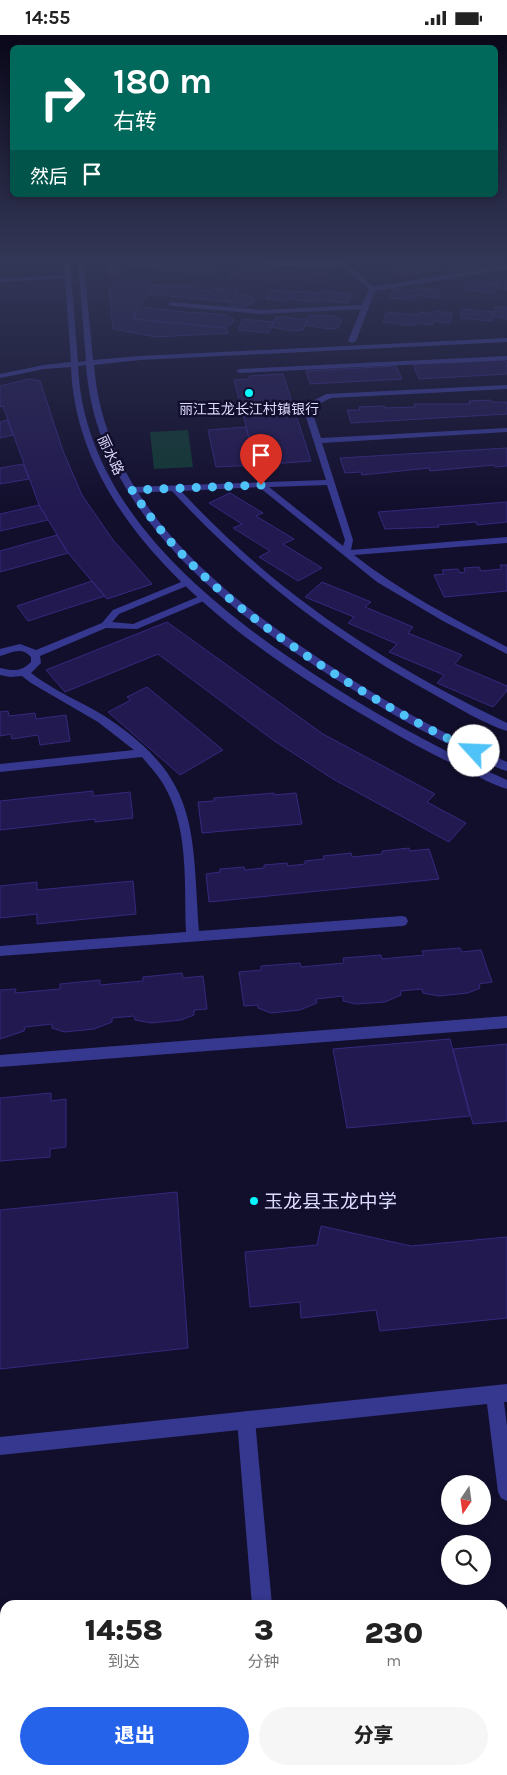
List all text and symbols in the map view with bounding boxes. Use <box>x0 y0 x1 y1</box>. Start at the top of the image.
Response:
text: 14:55 <box>25 7 70 29</box>
text: 180 m <box>113 61 212 102</box>
icon: right <box>30 65 95 130</box>
text: 右转 <box>113 109 157 135</box>
icon: arrive <box>78 160 106 188</box>
text: 然后 <box>30 166 68 188</box>
marker: 丽江玉龙长江村镇银行 <box>243 387 255 399</box>
place label: 丽江玉龙长江村镇银行 <box>179 401 319 418</box>
street label: 丽水路 <box>94 433 127 478</box>
pin <box>240 434 282 485</box>
icon: arrive <box>247 441 275 469</box>
position arrow <box>447 724 499 776</box>
place label: 玉龙县玉龙中学 <box>264 1191 397 1213</box>
marker: 玉龙县玉龙中学 <box>248 1195 260 1207</box>
north arrow <box>441 1475 491 1525</box>
map controls <box>441 1475 491 1585</box>
button: search <box>441 1535 491 1585</box>
text: 14:58 <box>85 1612 163 1648</box>
text: 3 <box>254 1612 274 1648</box>
text: 230 <box>364 1615 423 1651</box>
text: m <box>386 1651 401 1670</box>
text: 到达 <box>108 1652 140 1671</box>
text: 分钟 <box>248 1652 280 1671</box>
button: 退出 <box>20 1707 249 1765</box>
button: 分享 <box>259 1707 488 1765</box>

